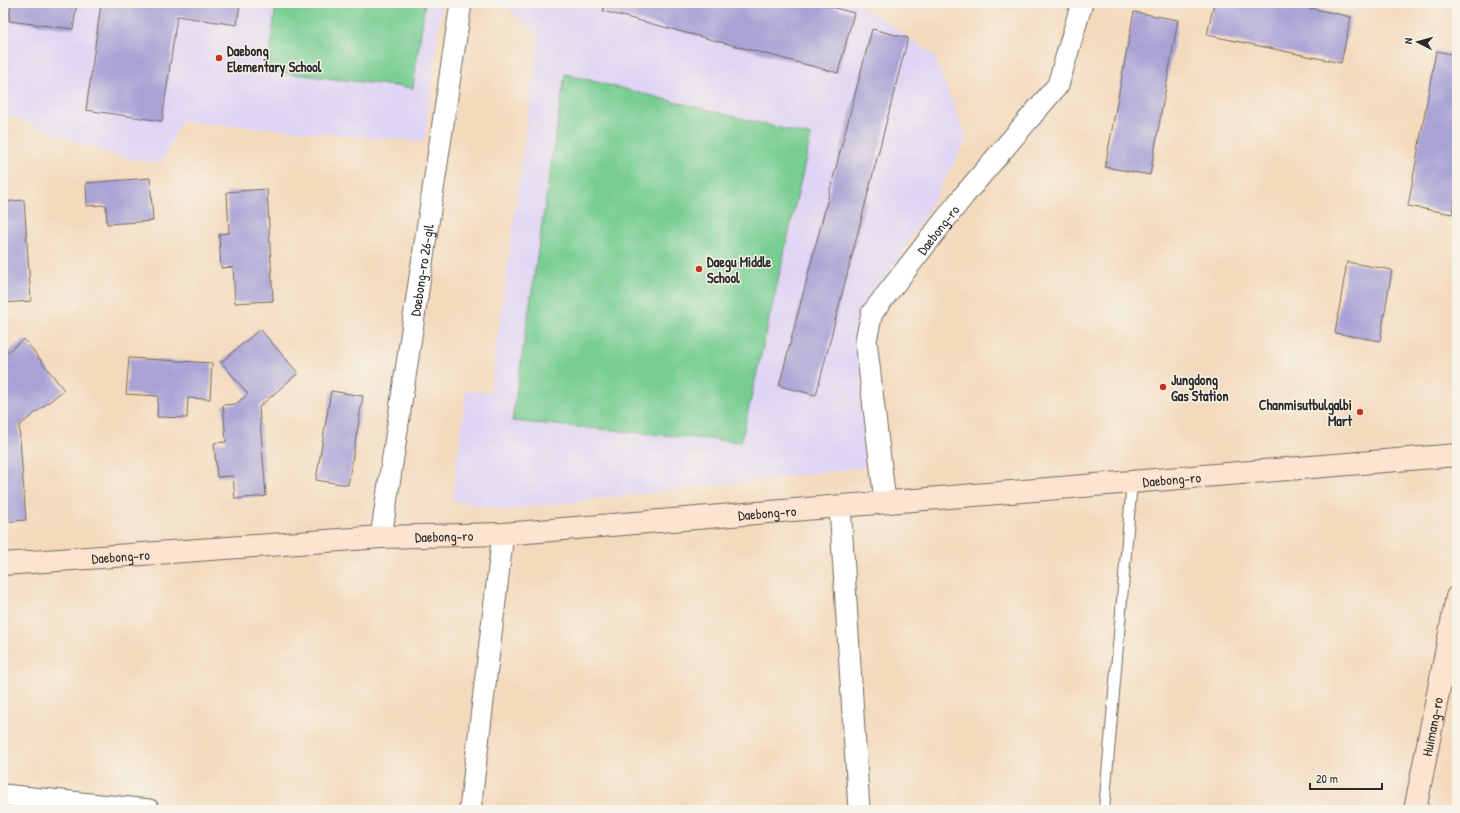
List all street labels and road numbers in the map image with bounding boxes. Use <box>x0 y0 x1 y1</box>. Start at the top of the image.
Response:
street label: Daebong-ro <box>912 200 963 258</box>
street label: Daebong-ro 26-gil <box>405 223 437 317</box>
street label: Daebong-ro <box>1142 467 1202 491</box>
street label: Daebong-ro <box>737 500 797 524</box>
street label: Daebong-ro <box>415 525 474 546</box>
street label: Daebong-ro <box>91 544 151 567</box>
street label: Huimang-ro <box>1416 695 1447 758</box>

